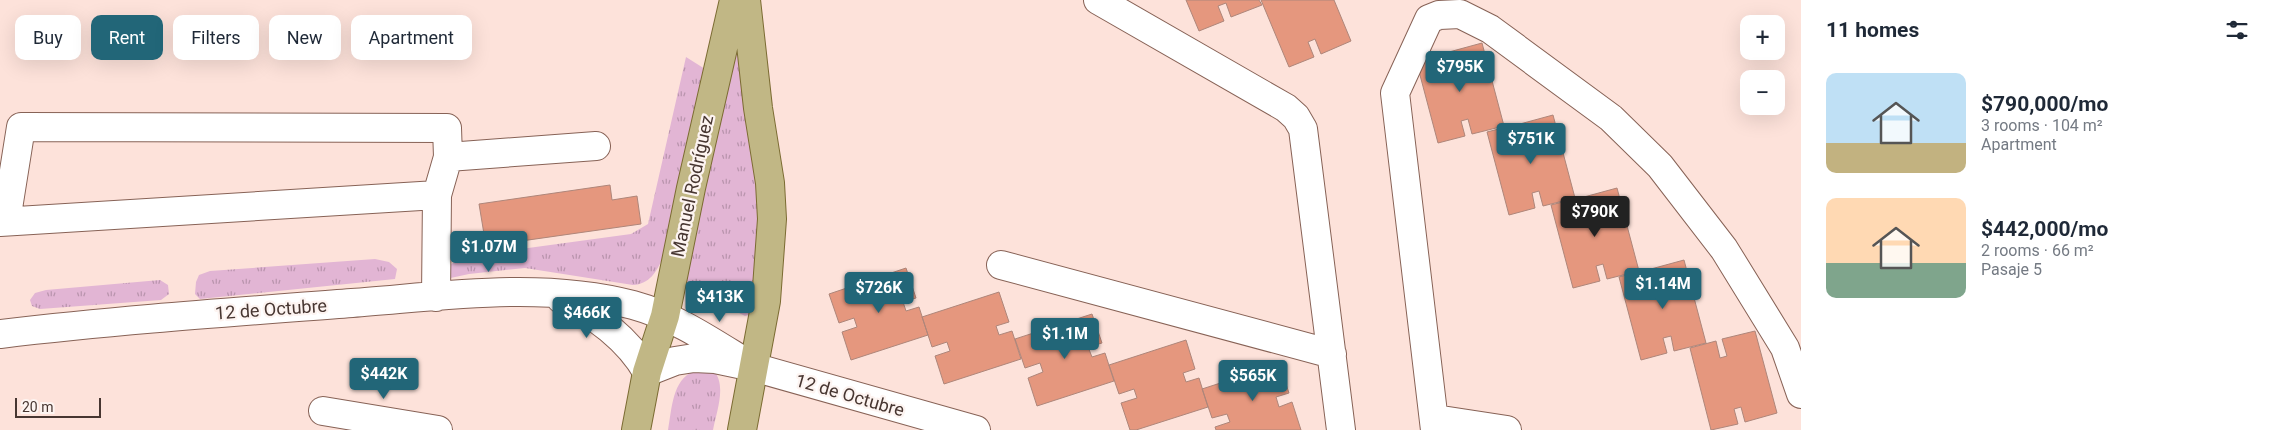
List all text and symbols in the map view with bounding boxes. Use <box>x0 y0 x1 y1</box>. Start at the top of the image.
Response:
chip: Buy <box>15 15 81 60</box>
chip: Rent <box>91 15 163 60</box>
chip: Filters <box>173 15 259 60</box>
chip: New <box>269 15 341 60</box>
chip: Apartment <box>351 15 472 60</box>
map controls <box>1740 15 1785 115</box>
button: + <box>1740 15 1785 60</box>
icon: filters <box>2223 16 2251 44</box>
text: 11 homes <box>1826 18 1919 42</box>
pin: $795K <box>1425 51 1495 93</box>
text: $795K <box>1437 57 1483 76</box>
button: − <box>1740 70 1785 115</box>
text: $790,000/mo <box>1981 92 2108 116</box>
icon: home <box>1866 93 1926 153</box>
street label: Manuel Rodríguez <box>667 113 717 259</box>
text: 3 rooms · 104 m² <box>1981 116 2103 135</box>
pin: $751K <box>1496 122 1566 165</box>
text: $751K <box>1508 129 1554 148</box>
text: Apartment <box>1981 135 2057 154</box>
pin: $790K <box>1560 196 1630 238</box>
text: $790K <box>1572 202 1618 221</box>
text: $442,000/mo <box>1981 217 2108 241</box>
icon: home <box>1866 218 1926 278</box>
pin: $1.07M <box>448 230 530 273</box>
text: $1.07M <box>461 237 517 256</box>
text: 2 rooms · 66 m² <box>1981 241 2094 260</box>
text: Pasaje 5 <box>1981 260 2042 279</box>
pin: $1.14M <box>1622 268 1704 310</box>
pin: $726K <box>844 272 914 314</box>
text: $1.14M <box>1635 274 1691 293</box>
text: $726K <box>856 278 902 297</box>
pin: $413K <box>685 280 755 323</box>
text: $413K <box>697 287 743 306</box>
street label: 12 de Octubre <box>214 295 328 323</box>
pin: $466K <box>552 296 622 339</box>
text: $466K <box>564 303 610 322</box>
pin: $1.1M <box>1030 318 1100 360</box>
text: $1.1M <box>1042 324 1088 343</box>
pin: $442K <box>349 358 419 400</box>
pin: $565K <box>1218 360 1288 402</box>
text: $442K <box>361 364 407 383</box>
text: $565K <box>1230 366 1276 385</box>
street label: 12 de Octubre <box>793 369 907 421</box>
scale bar <box>15 395 101 418</box>
text: 20 m <box>22 399 54 415</box>

